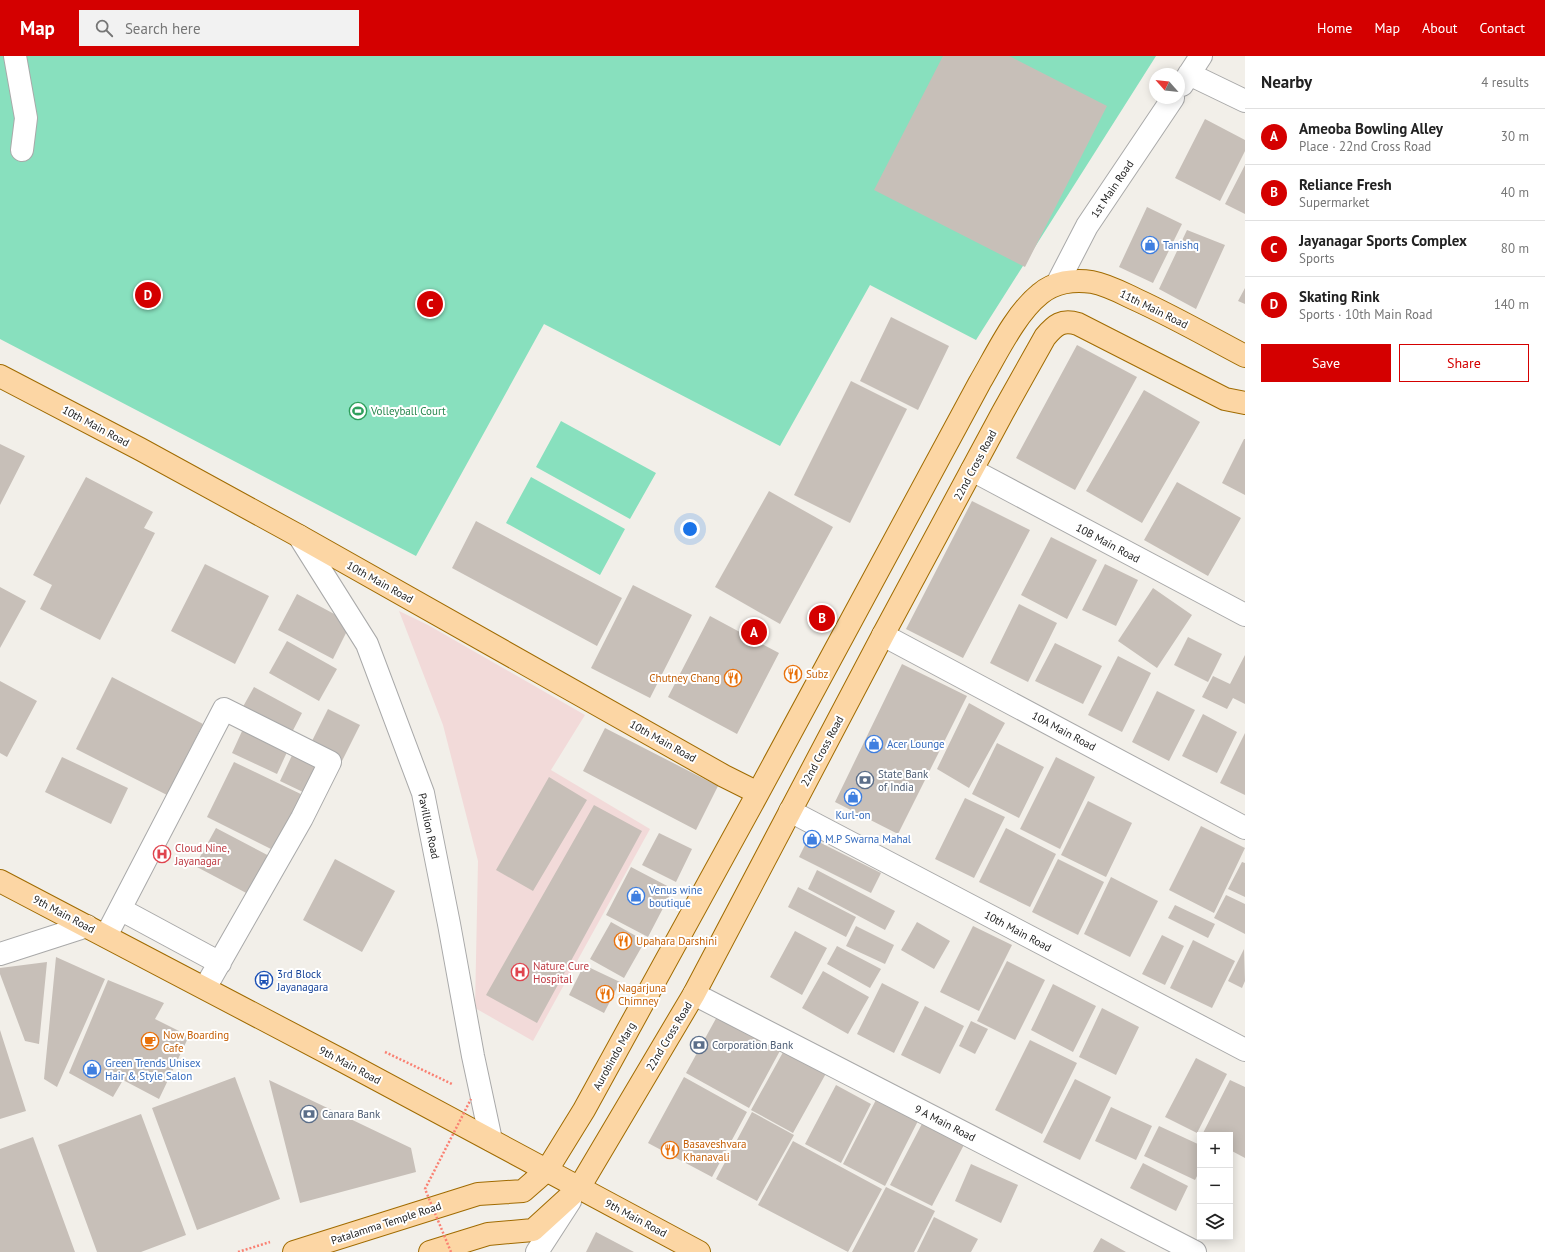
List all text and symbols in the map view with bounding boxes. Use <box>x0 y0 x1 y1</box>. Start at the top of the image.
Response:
search box <box>79 10 359 46</box>
text: Map <box>20 16 55 40</box>
icon: search <box>93 17 115 39</box>
text: Search here <box>125 19 201 38</box>
text: Home <box>1317 19 1352 37</box>
text: Map <box>1374 19 1400 37</box>
text: About <box>1422 19 1458 37</box>
text: Contact <box>1480 19 1525 37</box>
north arrow <box>1149 68 1185 104</box>
text: Nearby <box>1261 71 1312 93</box>
text: 4 results <box>1481 74 1529 91</box>
text: Ameoba Bowling Alley <box>1299 119 1443 138</box>
text: A <box>1270 128 1278 145</box>
text: 30 m <box>1501 128 1529 145</box>
text: Place · 22nd Cross Road <box>1299 138 1431 155</box>
street label: 1st Main Road <box>1088 157 1136 221</box>
text: Reliance Fresh <box>1299 175 1392 194</box>
text: B <box>1270 184 1278 201</box>
text: 40 m <box>1501 184 1529 201</box>
text: Supermarket <box>1299 194 1369 211</box>
text: Jayanagar Sports Complex <box>1299 231 1467 250</box>
shop icon: Tanishq <box>1140 235 1160 255</box>
place label: Tanishq <box>1163 238 1199 252</box>
text: C <box>1270 240 1278 257</box>
text: 80 m <box>1501 240 1529 257</box>
text: Sports <box>1299 250 1335 267</box>
pin: D <box>135 280 161 310</box>
street label: 11th Main Road <box>1118 286 1190 332</box>
text: Skating Rink <box>1299 287 1380 306</box>
pin: C <box>417 289 443 319</box>
text: D <box>1270 296 1278 313</box>
text: 140 m <box>1494 296 1529 313</box>
text: Sports · 10th Main Road <box>1299 306 1432 323</box>
button: Save <box>1261 344 1391 382</box>
button: Share <box>1399 344 1529 382</box>
sports icon: Volleyball Court <box>348 401 368 421</box>
street label: 10th Main Road <box>60 402 132 450</box>
place label: Volleyball Court <box>370 404 446 418</box>
street label: 22nd Cross Road <box>950 427 1000 503</box>
your location <box>680 519 700 539</box>
street label: 10B Main Road <box>1074 520 1143 566</box>
street label: 10th Main Road <box>344 558 416 606</box>
pin: B <box>809 603 835 633</box>
pin: A <box>741 617 767 647</box>
restaurant icon: Subz <box>783 664 803 684</box>
place label: Subz <box>806 667 829 681</box>
restaurant icon: Chutney Chang <box>723 668 743 688</box>
place label: Chutney Chang <box>649 671 720 685</box>
street label: 10A Main Road <box>1030 708 1098 754</box>
street label: 22nd Cross Road <box>797 713 847 789</box>
street label: 10th Main Road <box>627 717 699 765</box>
shop icon: Acer Lounge <box>864 734 884 754</box>
place label: Acer Lounge <box>887 737 945 751</box>
place label: State Bank of India <box>878 767 929 794</box>
bank icon: State Bank of India <box>855 770 875 790</box>
shop icon: Kurl-on <box>843 787 863 807</box>
street label: Pavillion Road <box>415 792 443 860</box>
place label: Kurl-on <box>835 808 871 822</box>
shop icon: M.P Swarna Mahal <box>802 829 822 849</box>
place label: M.P Swarna Mahal <box>825 832 912 846</box>
place label: Cloud Nine, Jayanagar <box>174 841 230 868</box>
hospital icon: Cloud Nine, Jayanagar <box>152 844 172 864</box>
place label: Venus wine boutique <box>648 883 703 910</box>
shop icon: Venus wine boutique <box>626 886 646 906</box>
street label: 9th Main Road <box>31 892 97 936</box>
street label: 10th Main Road <box>982 907 1054 955</box>
restaurant icon: Upahara Darshini <box>613 931 633 951</box>
place label: Upahara Darshini <box>636 934 717 948</box>
place label: Nature Cure Hospital <box>533 959 590 986</box>
hospital icon: Nature Cure Hospital <box>510 962 530 982</box>
place label: 3rd Block Jayanagara <box>276 967 328 994</box>
bus stop icon: 3rd Block Jayanagara <box>254 970 274 990</box>
place label: Nagarjuna Chimney <box>618 981 666 1008</box>
restaurant icon: Nagarjuna Chimney <box>595 984 615 1004</box>
street label: 22nd Cross Road <box>643 999 695 1073</box>
street label: Aurobindo Marg <box>590 1020 638 1092</box>
place label: Now Boarding Cafe <box>163 1028 229 1055</box>
cafe icon: Now Boarding Cafe <box>140 1031 160 1051</box>
bank icon: Corporation Bank <box>689 1035 709 1055</box>
place label: Corporation Bank <box>712 1038 794 1052</box>
street label: 9th Main Road <box>317 1043 383 1087</box>
place label: Green Trends Unisex Hair & Style Salon <box>105 1056 201 1083</box>
shop icon: Green Trends Unisex Hair & Style Salon <box>82 1059 102 1079</box>
street label: 9 A Main Road <box>912 1102 978 1144</box>
bank icon: Canara Bank <box>299 1104 319 1124</box>
place label: Canara Bank <box>322 1107 381 1121</box>
map controls <box>1197 1132 1233 1240</box>
button: + <box>1197 1132 1233 1168</box>
place label: Basaveshvara Khanavali <box>683 1137 746 1164</box>
restaurant icon: Basaveshvara Khanavali <box>660 1140 680 1160</box>
button: − <box>1197 1168 1233 1204</box>
street label: 9th Main Road <box>603 1196 669 1240</box>
street label: Patalamma Temple Road <box>329 1199 443 1247</box>
button: layers <box>1197 1204 1233 1240</box>

